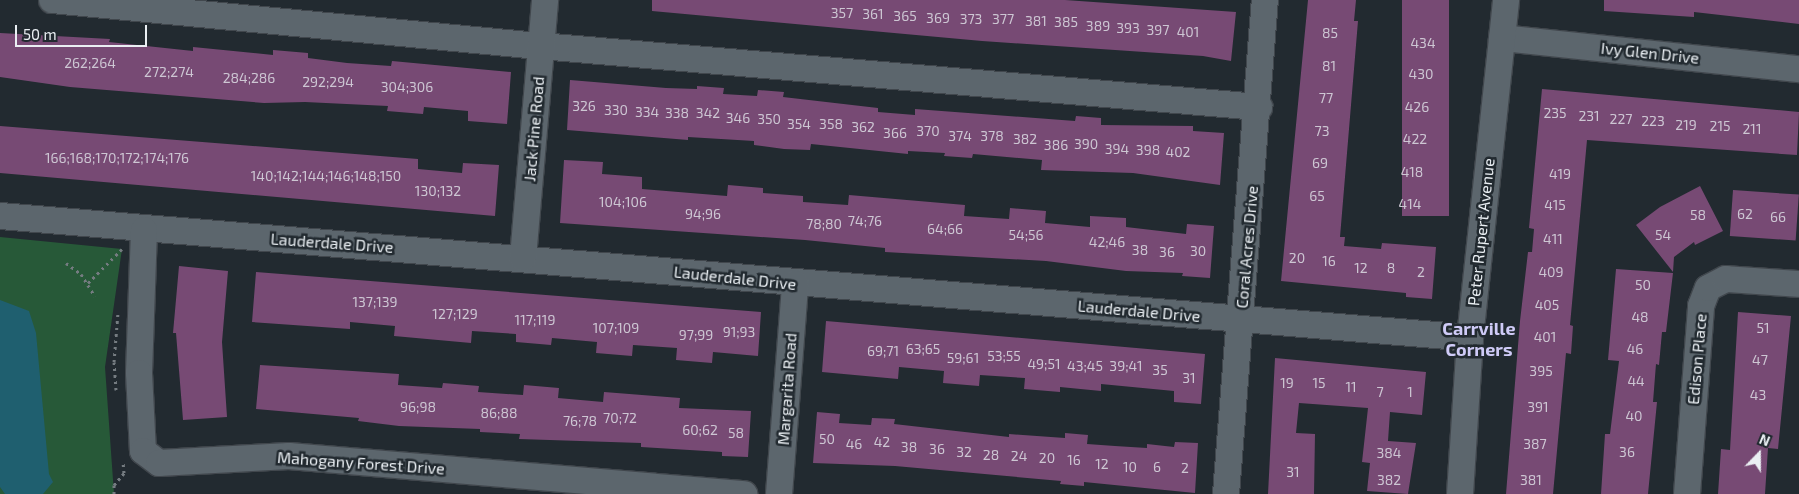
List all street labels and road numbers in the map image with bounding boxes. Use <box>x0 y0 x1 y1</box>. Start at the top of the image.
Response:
street label: Ivy Glen Drive <box>1600 38 1700 68</box>
street label: Jack Pine Road <box>520 76 548 182</box>
street label: Peter Rupert Avenue <box>1464 157 1498 307</box>
street label: Coral Acres Drive <box>1232 184 1262 310</box>
street label: Lauderdale Drive <box>270 229 394 257</box>
street label: Lauderdale Drive <box>673 262 797 294</box>
street label: Lauderdale Drive <box>1077 296 1201 326</box>
street label: Edison Place <box>1683 313 1711 405</box>
street label: Margarita Road <box>774 332 800 446</box>
street label: Mahogany Forest Drive <box>276 448 446 478</box>

